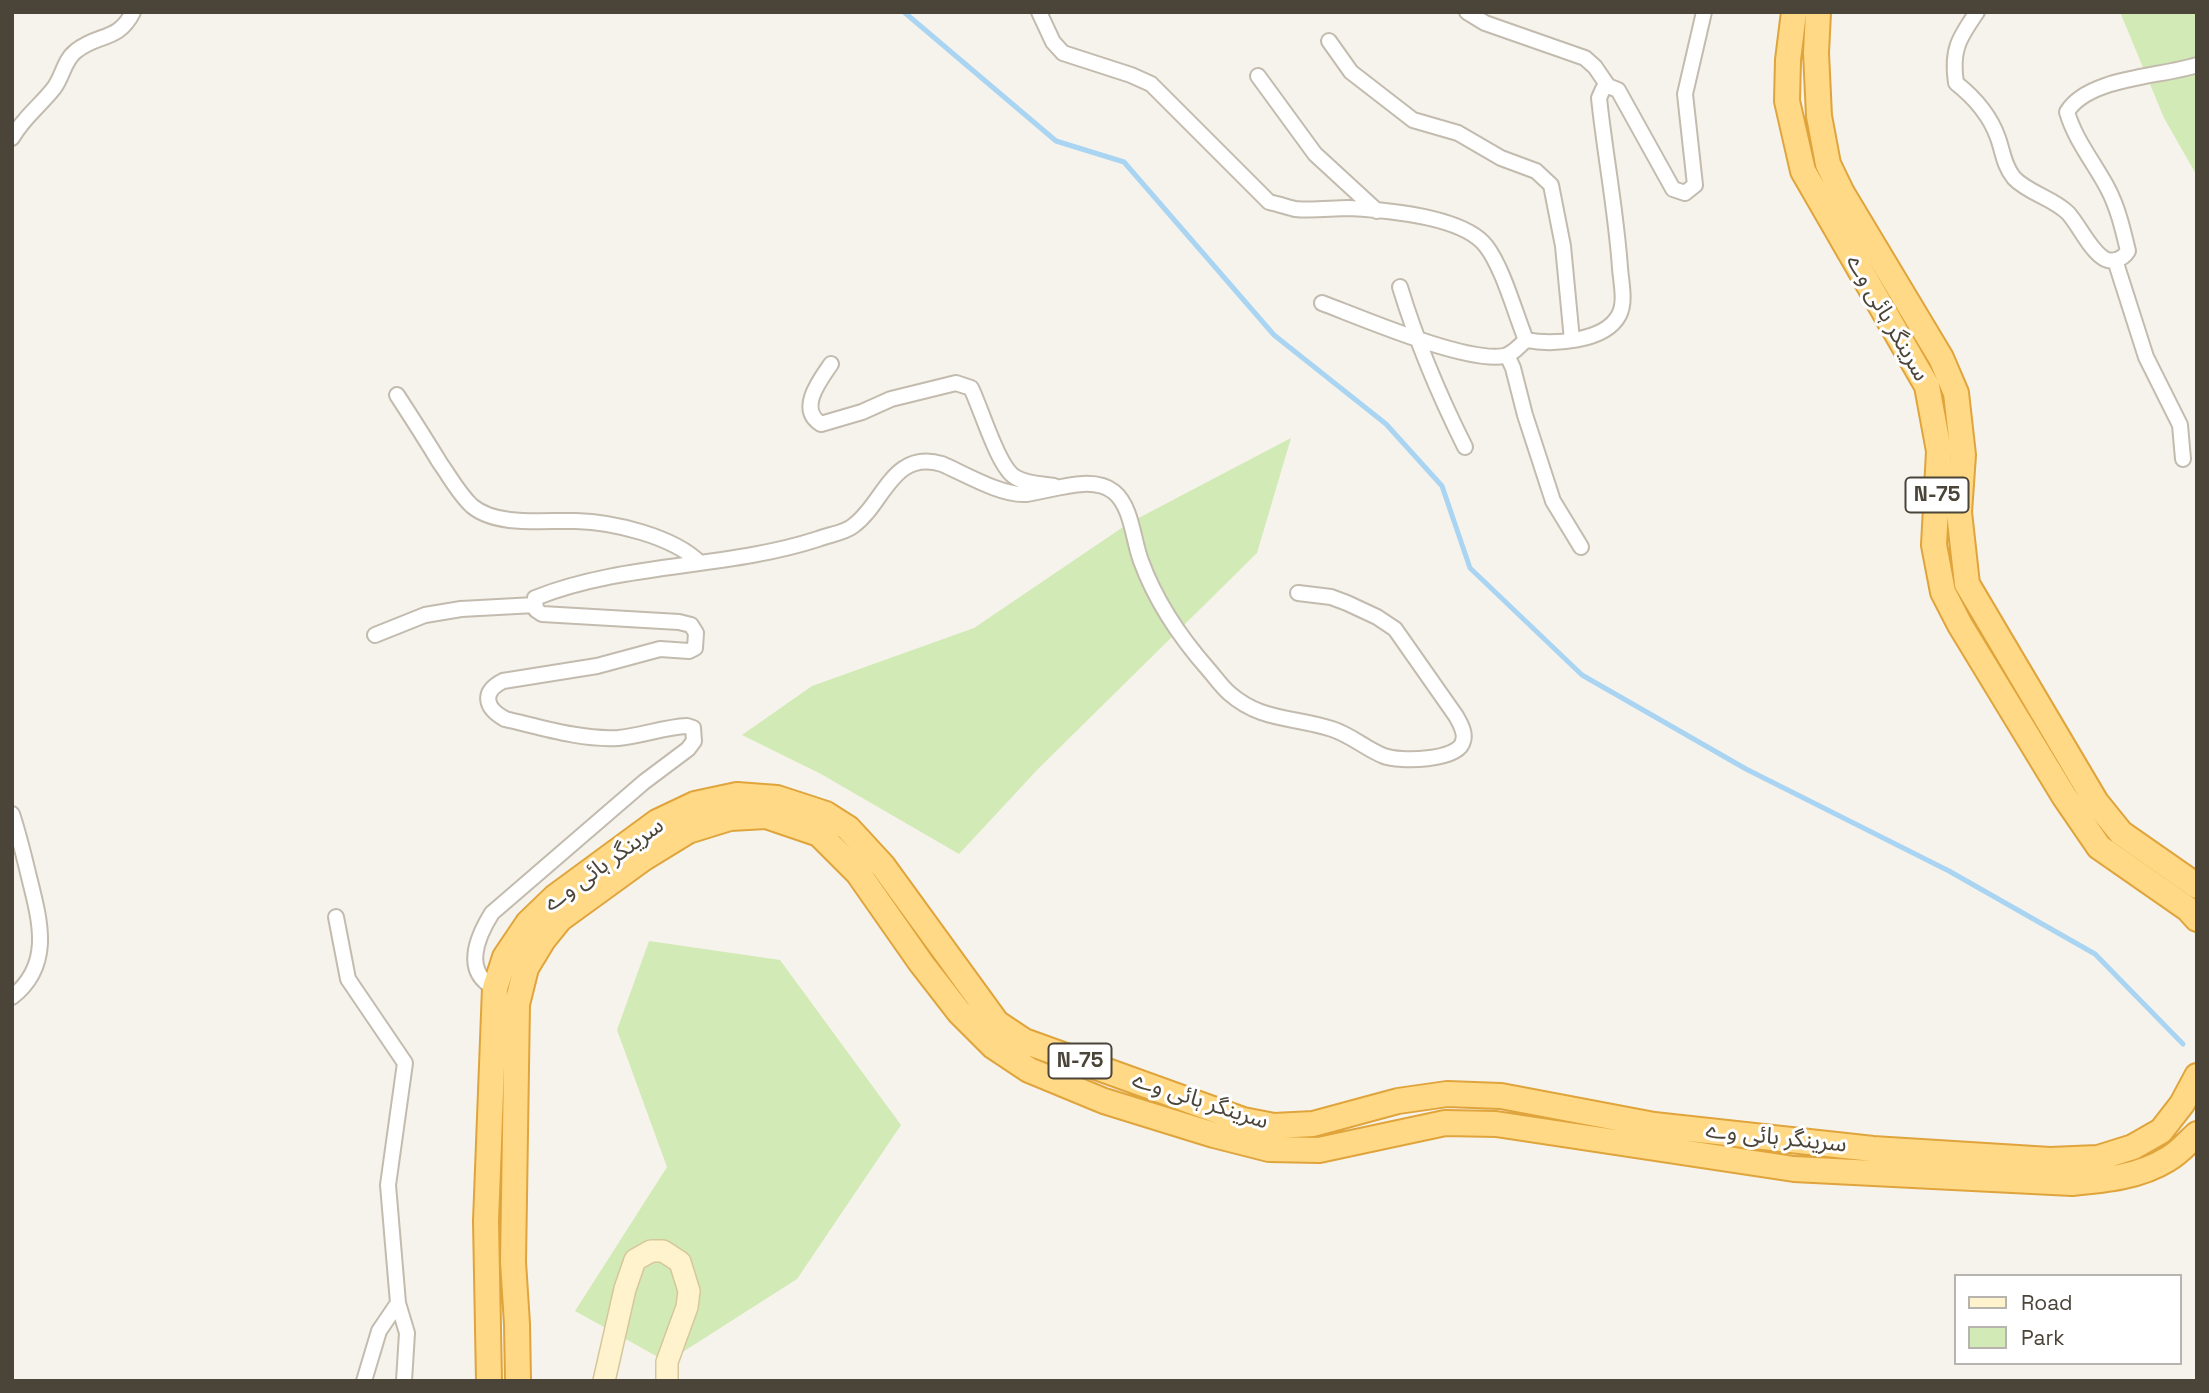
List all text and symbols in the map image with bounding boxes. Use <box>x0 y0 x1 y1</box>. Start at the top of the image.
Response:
street label: سرینگر ہائی وے <box>1840 250 1934 386</box>
road number: N-75 <box>1906 477 1968 512</box>
street label: سرینگر ہائی وے <box>539 812 669 918</box>
road number: N-75 <box>1048 1044 1112 1078</box>
street label: سرینگر ہائی وے <box>1128 1066 1272 1136</box>
street label: سرینگر ہائی وے <box>1704 1117 1848 1159</box>
legend <box>1954 1274 2181 1365</box>
text: Road <box>2021 1289 2073 1316</box>
text: Park <box>2021 1324 2065 1351</box>

